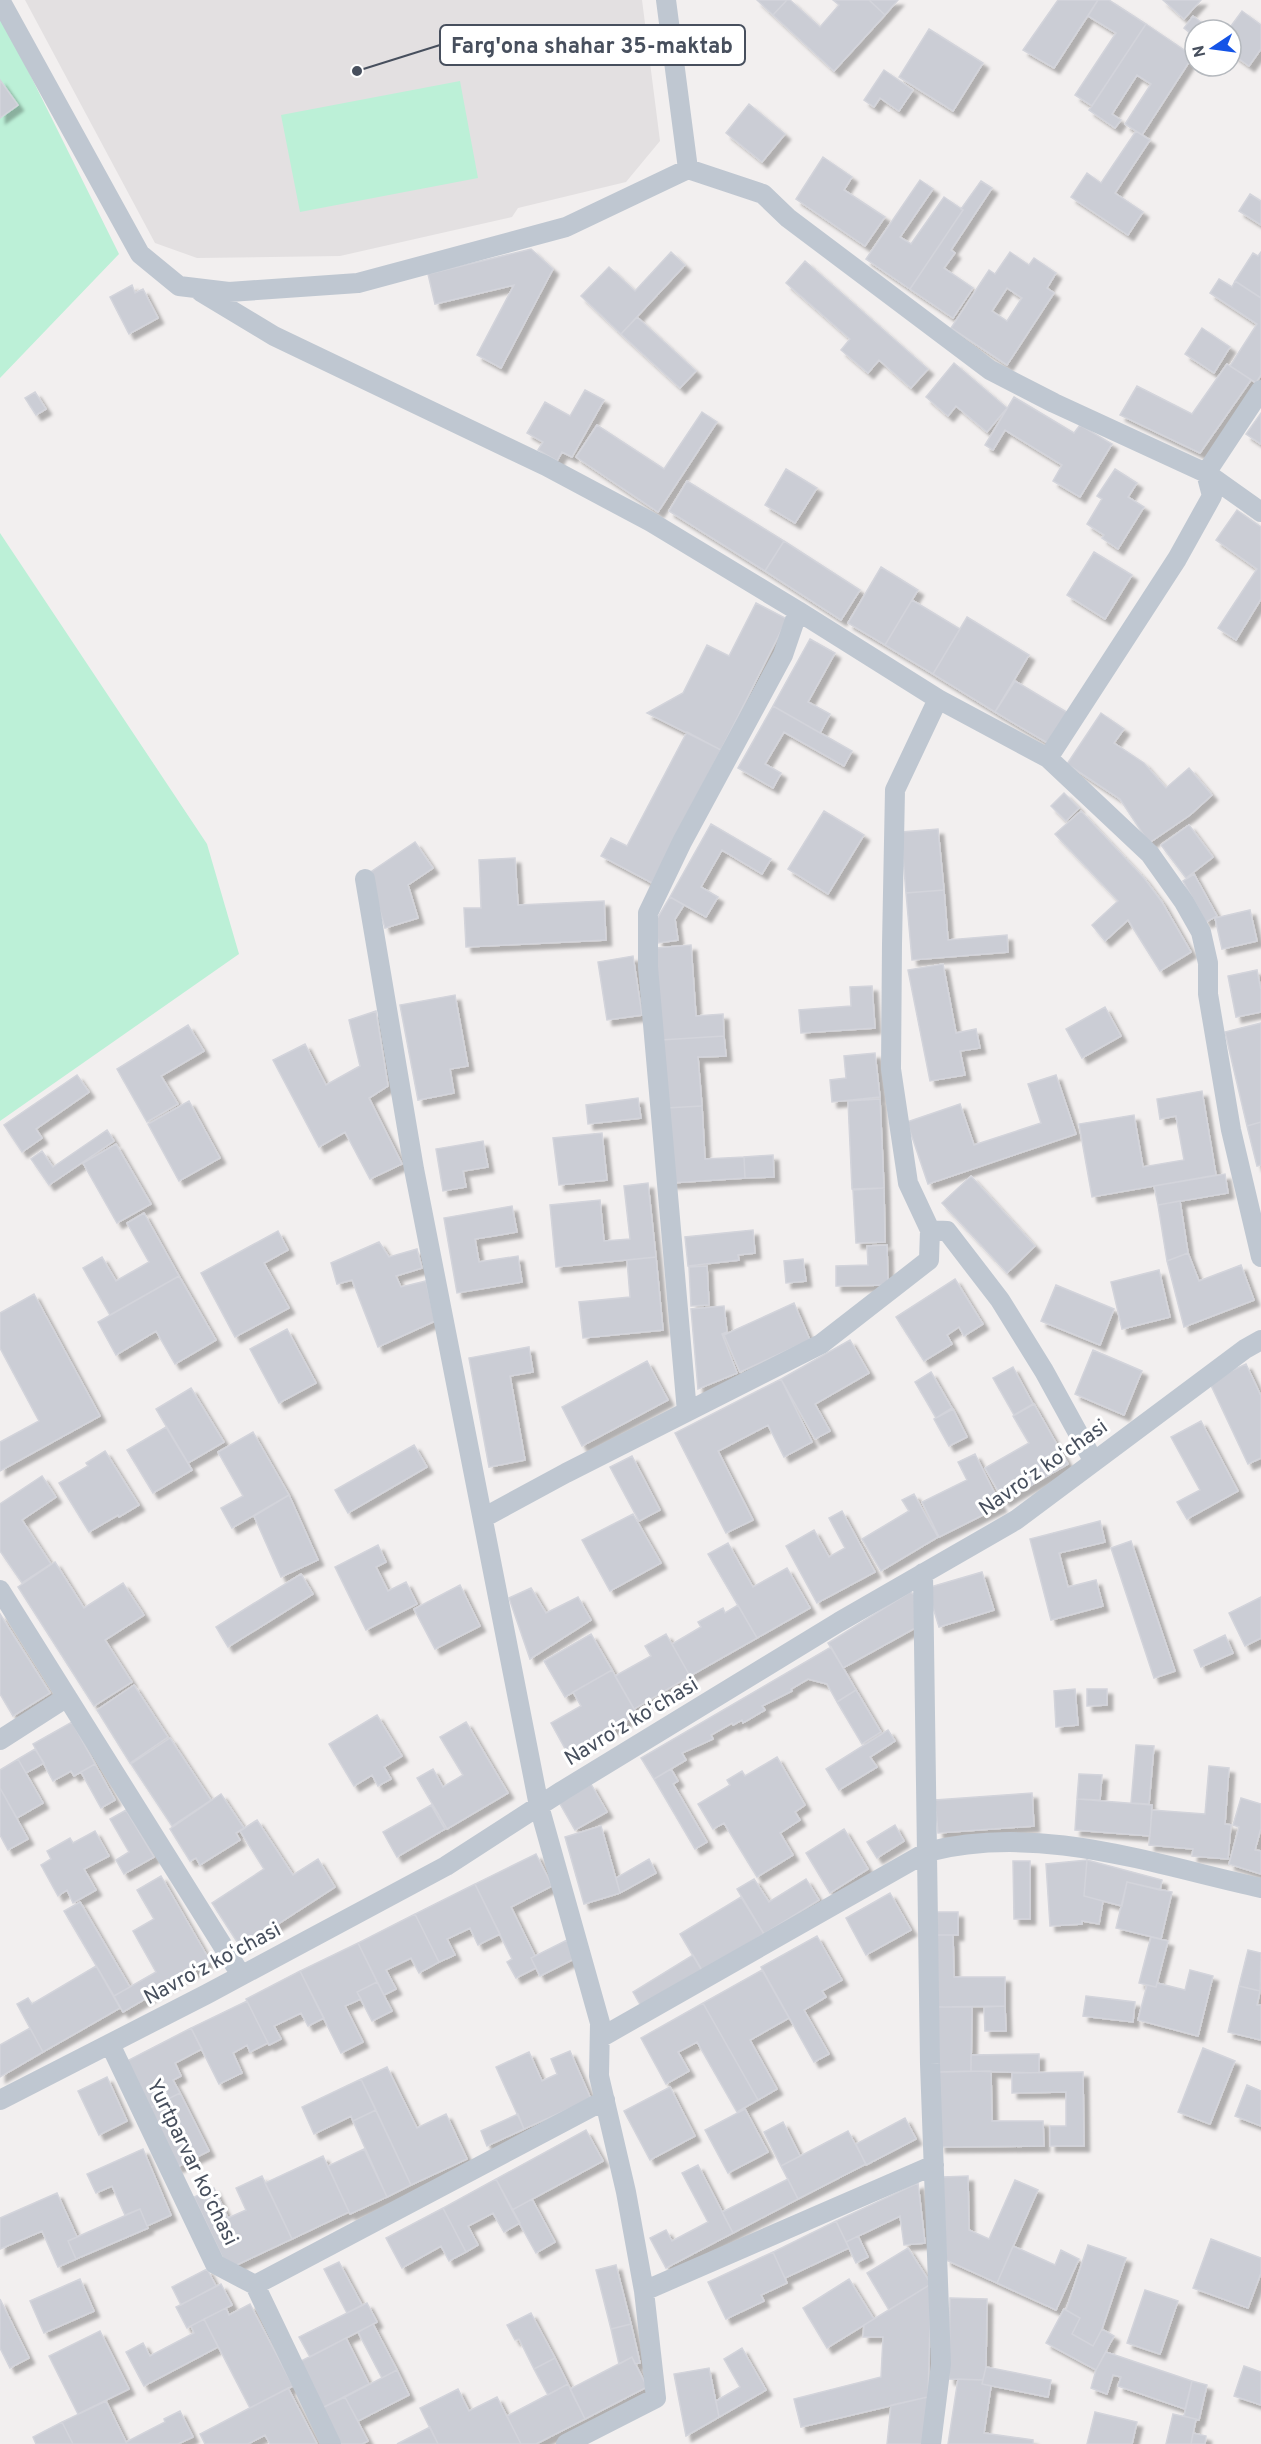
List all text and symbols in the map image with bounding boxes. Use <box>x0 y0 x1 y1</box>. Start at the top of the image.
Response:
north arrow <box>1183 18 1243 78</box>
callout: Farg'ona shahar 35-maktab <box>440 25 745 65</box>
text: Farg'ona shahar 35-maktab <box>451 34 733 61</box>
text: N <box>1189 43 1211 59</box>
street label: Navroʻz koʻchasi <box>974 1414 1114 1523</box>
street label: Navroʻz koʻchasi <box>560 1672 704 1773</box>
street label: Navroʻz koʻchasi <box>140 1917 286 2012</box>
street label: Yurtparvar koʻchasi <box>140 2075 244 2250</box>

